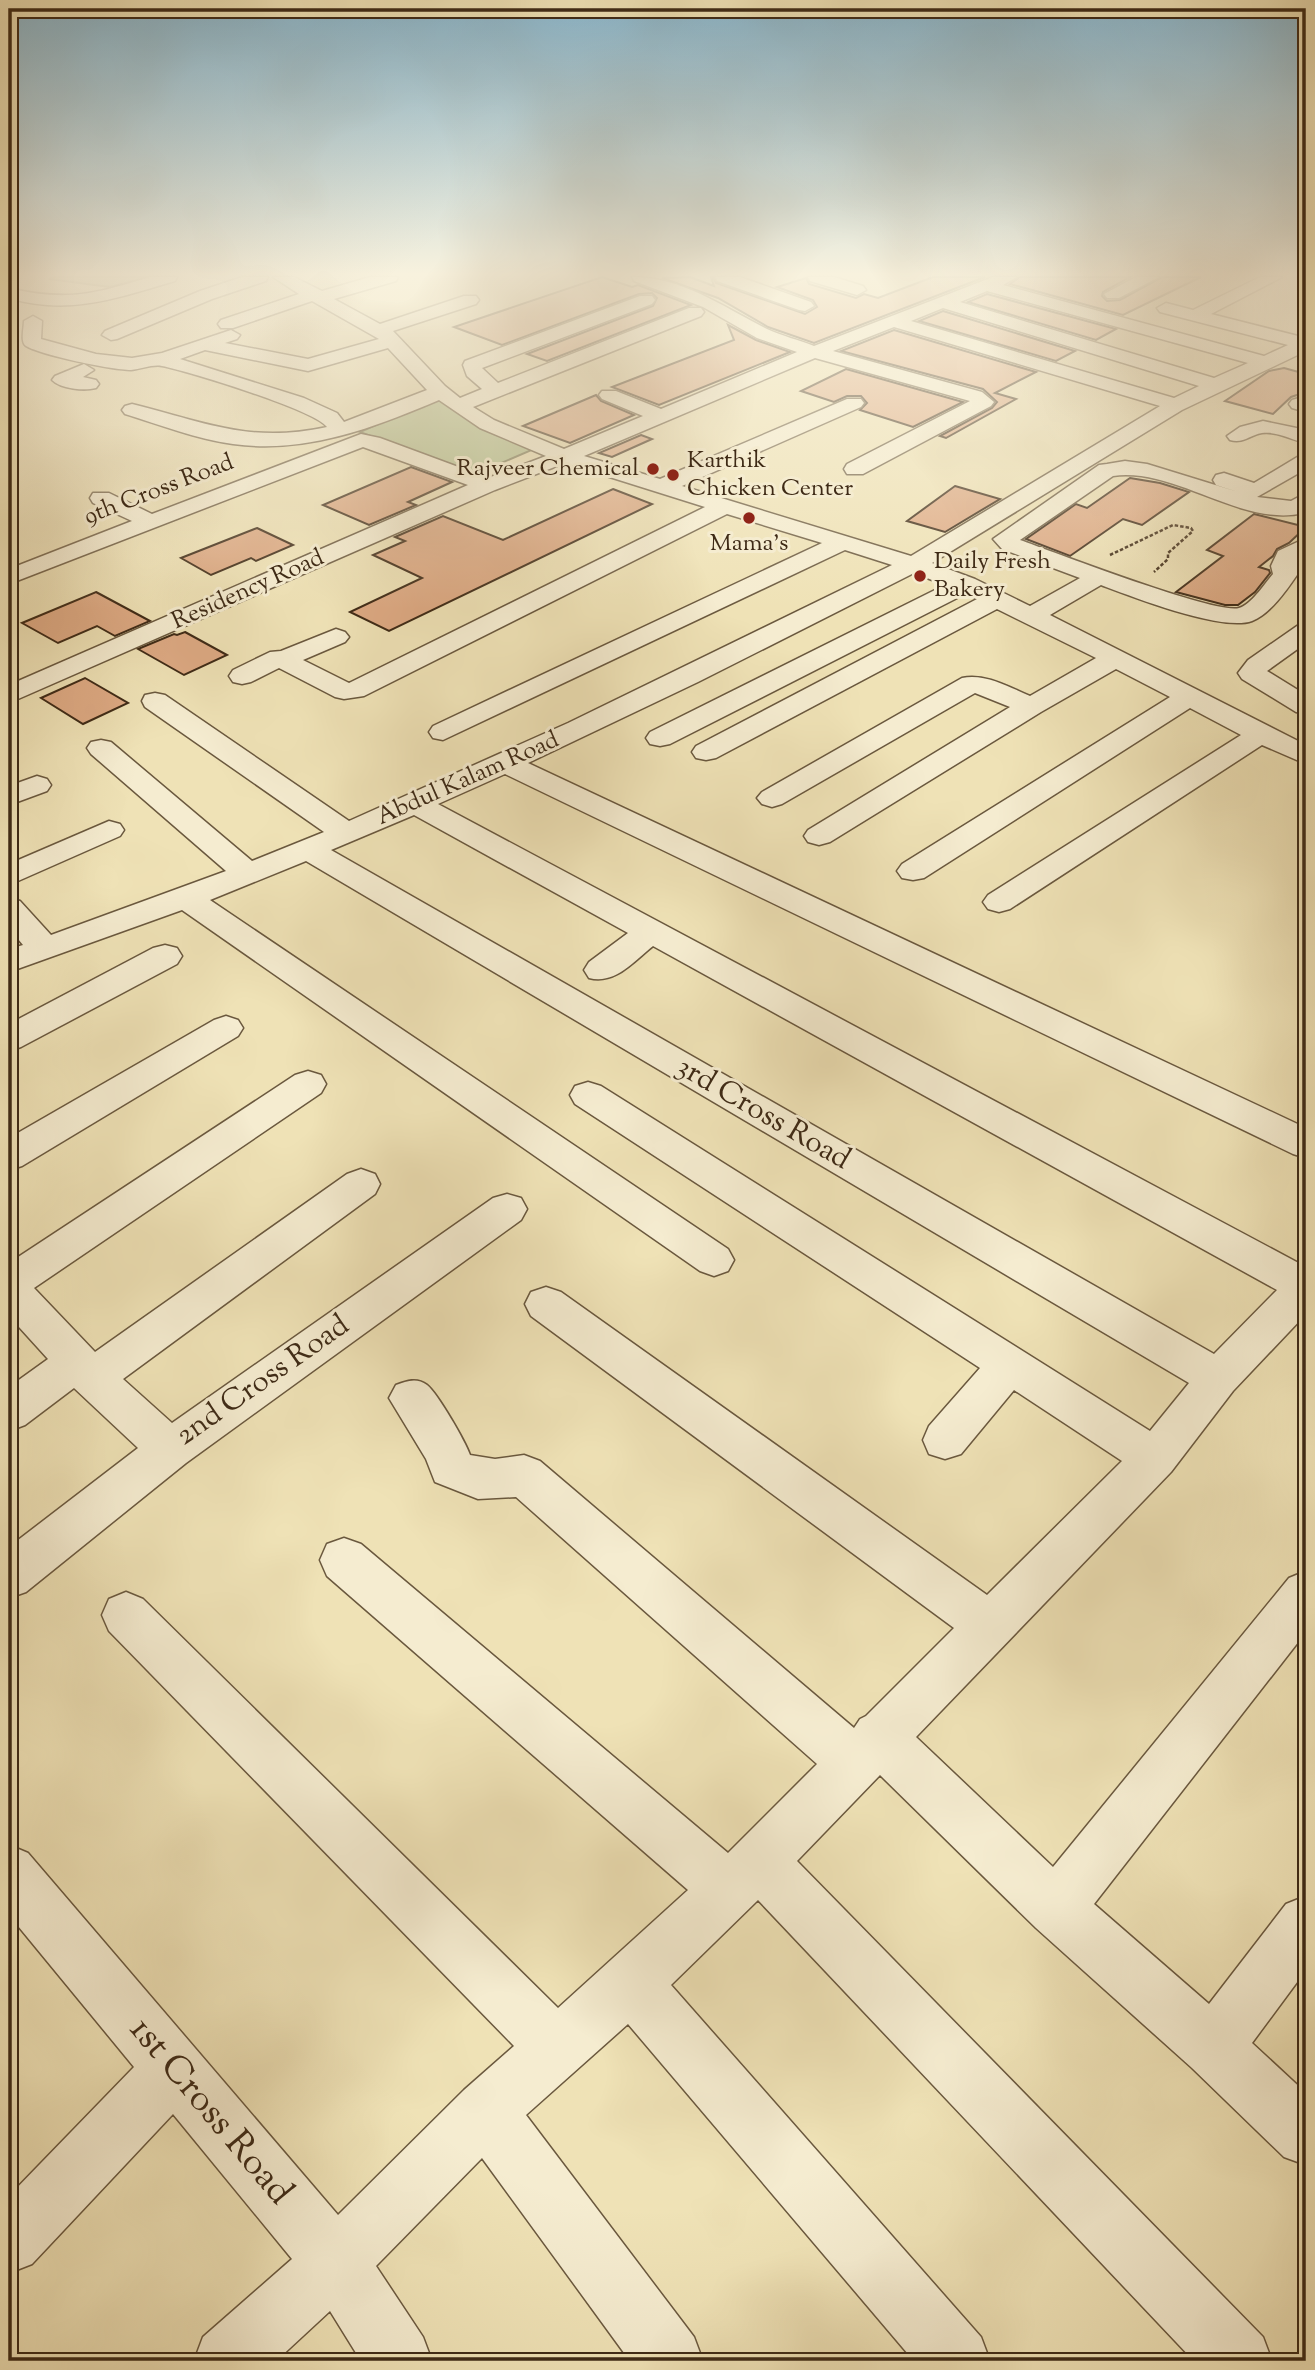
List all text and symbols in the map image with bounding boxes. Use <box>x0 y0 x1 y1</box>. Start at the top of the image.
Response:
place label: Karthik Chicken Center <box>687 444 853 506</box>
street label: 9th Cross Road <box>79 446 239 534</box>
place label: Rajveer Chemical <box>456 452 639 486</box>
marker: Rajveer Chemical <box>645 461 661 477</box>
marker: Karthik Chicken Center <box>665 467 681 483</box>
marker: Mama’s <box>741 510 757 526</box>
place label: Mama’s <box>710 527 788 561</box>
street label: Residency Road <box>166 541 330 639</box>
place label: Daily Fresh Bakery <box>934 545 1051 607</box>
marker: Daily Fresh Bakery <box>912 568 928 584</box>
street label: Abdul Kalam Road <box>371 723 565 834</box>
street label: 3rd Cross Road <box>668 1047 858 1181</box>
street label: 2nd Cross Road <box>167 1305 359 1457</box>
street label: 1st Cross Road <box>115 2006 305 2218</box>

